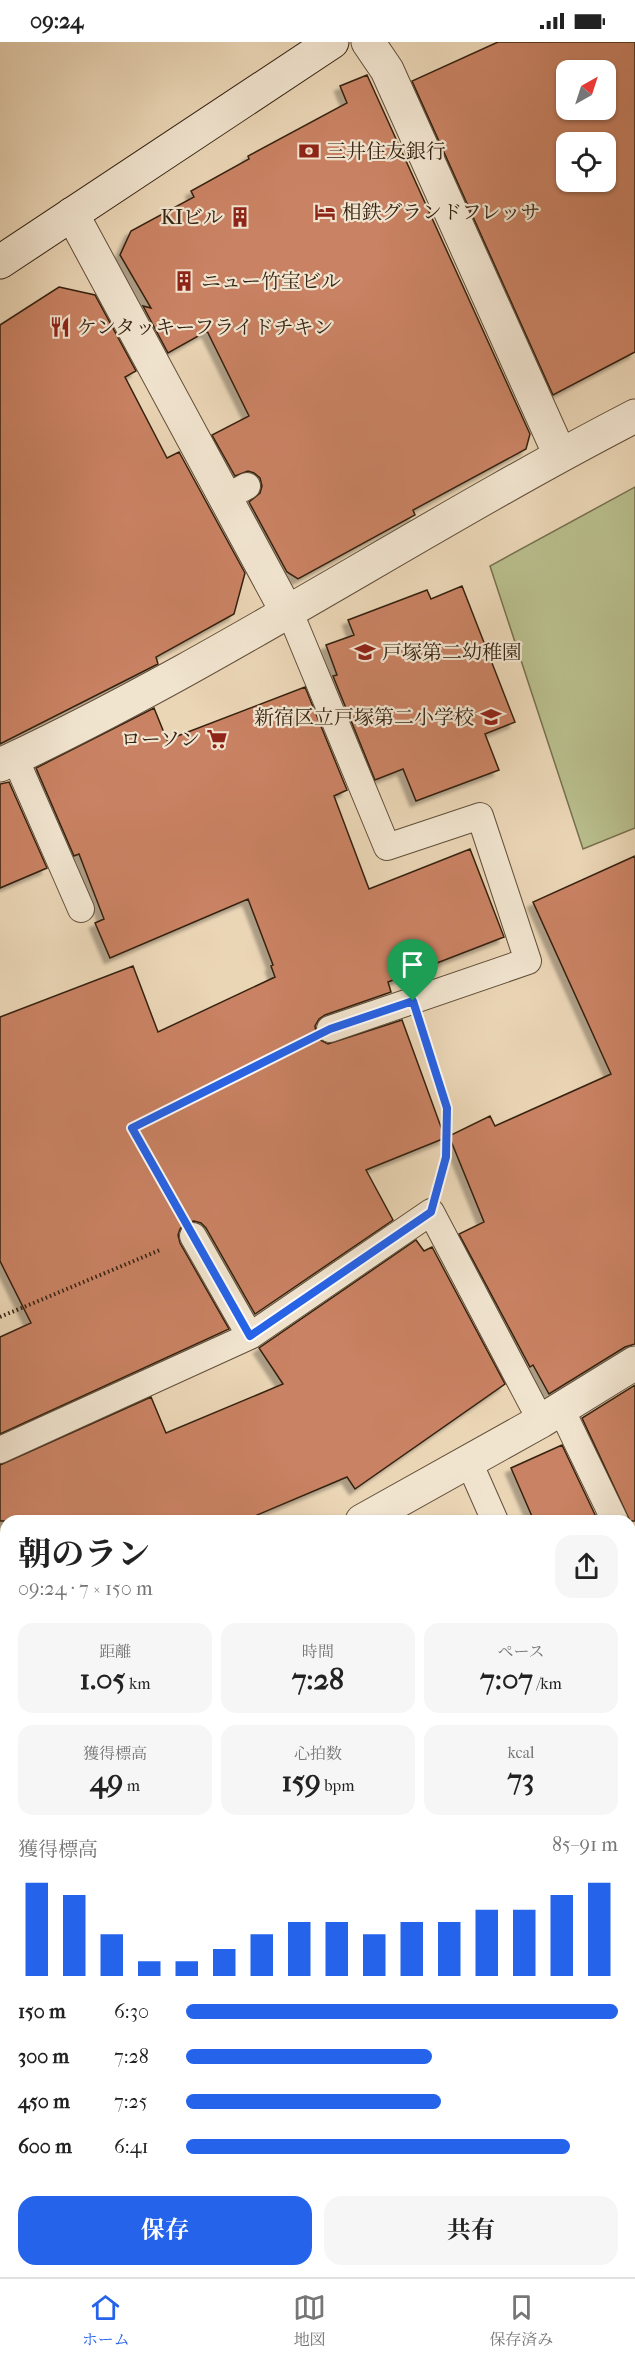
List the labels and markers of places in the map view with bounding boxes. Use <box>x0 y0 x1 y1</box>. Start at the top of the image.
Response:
bank icon: 三井住友銀行 <box>297 139 321 163</box>
place label: 三井住友銀行 <box>326 140 446 163</box>
hotel icon: 相鉄グランドフレッサ <box>313 200 337 224</box>
place label: 相鉄グランドフレッサ <box>342 201 540 224</box>
building icon: KIビル <box>228 205 252 229</box>
place label: KIビル <box>161 206 223 229</box>
building icon: ニュー竹宝ビル <box>172 269 196 293</box>
place label: ニュー竹宝ビル <box>201 270 341 293</box>
restaurant icon: ケンタッキーフライドチキン <box>48 315 72 339</box>
place label: ケンタッキーフライドチキン <box>77 316 333 339</box>
school or university icon: 戸塚第二幼稚園 <box>353 640 377 664</box>
place label: 戸塚第二幼稚園 <box>382 641 522 664</box>
school or university icon: 新宿区立戸塚第二小学校 <box>479 705 503 729</box>
place label: 新宿区立戸塚第二小学校 <box>254 706 474 729</box>
supermarket icon: ローソン <box>205 727 229 751</box>
place label: ローソン <box>121 728 200 751</box>
pin <box>387 939 438 1001</box>

